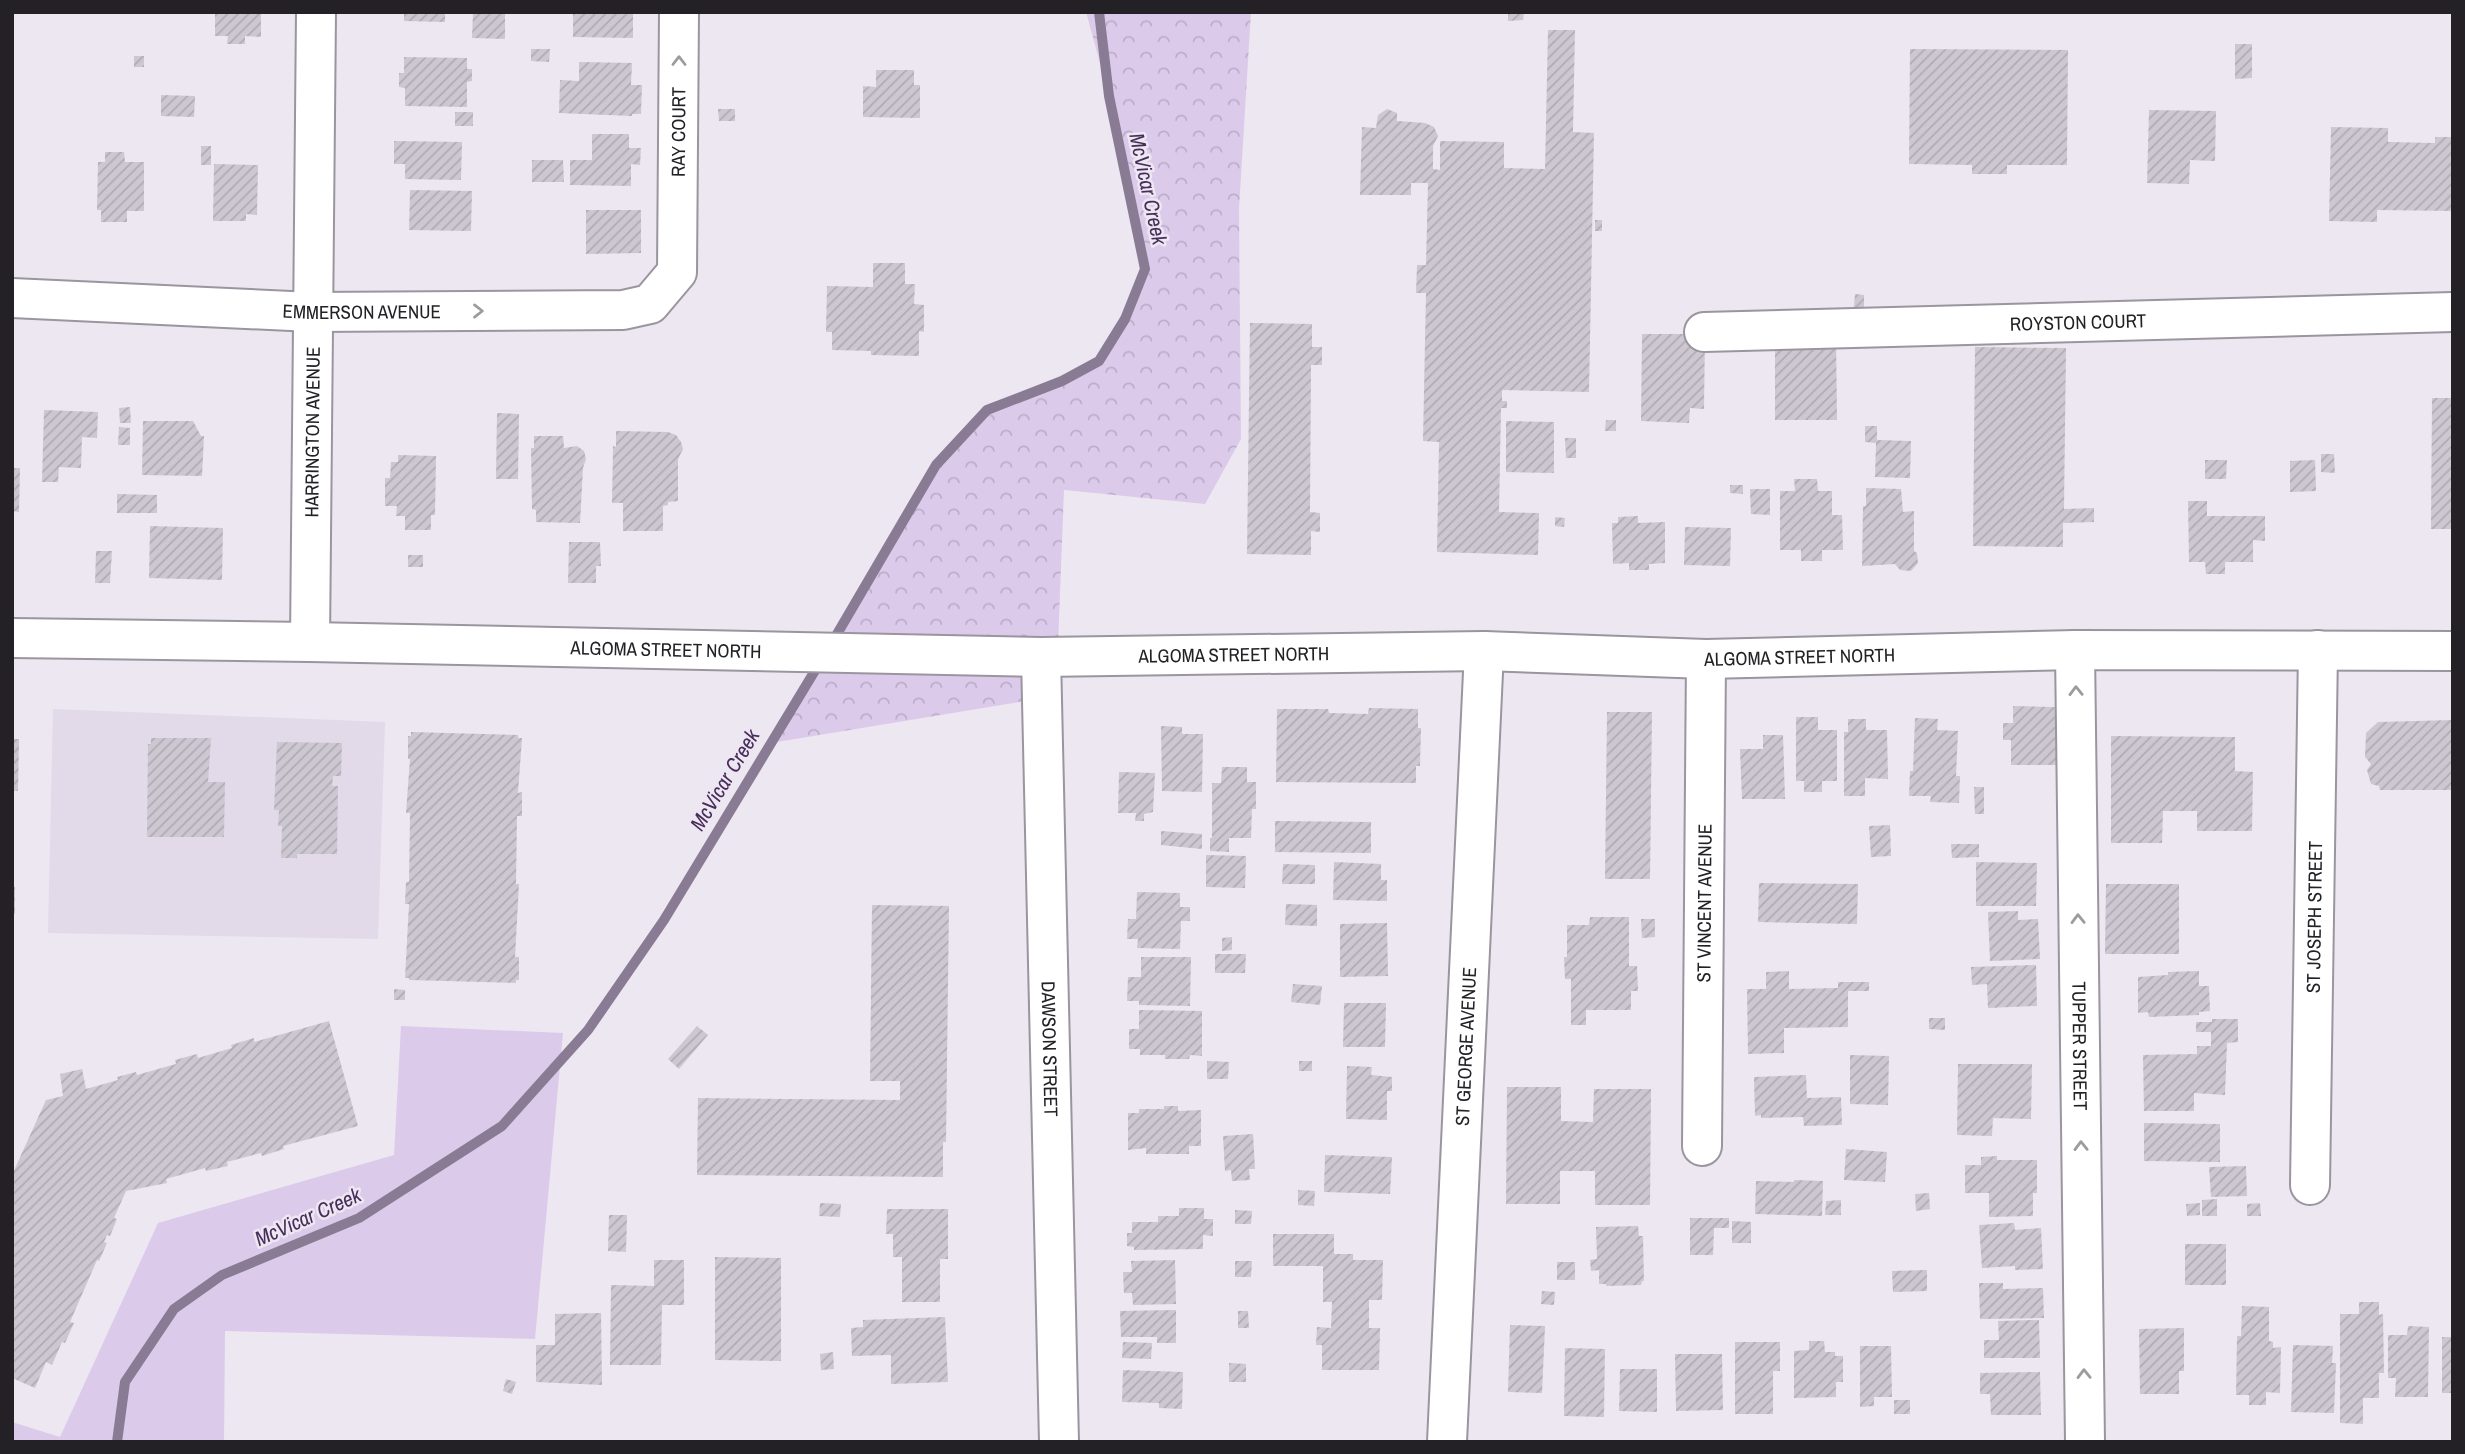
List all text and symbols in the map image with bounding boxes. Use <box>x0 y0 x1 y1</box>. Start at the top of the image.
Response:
one-way arrow <box>671 55 687 66</box>
street label: RAY COURT <box>665 86 691 177</box>
water label: McVicar Creek <box>1123 130 1175 249</box>
street label: EMMERSON AVENUE <box>282 298 441 325</box>
one-way arrow <box>473 303 484 319</box>
street label: ROYSTON COURT <box>2009 307 2147 337</box>
street label: HARRINGTON AVENUE <box>298 346 326 518</box>
street label: ALGOMA STREET NORTH <box>569 634 762 664</box>
street label: ALGOMA STREET NORTH <box>1137 640 1329 669</box>
street label: ALGOMA STREET NORTH <box>1703 641 1895 672</box>
one-way arrow <box>2068 685 2084 696</box>
water label: McVicar Creek <box>683 722 767 836</box>
street label: ST VINCENT AVENUE <box>1690 824 1718 982</box>
street label: ST JOSEPH STREET <box>2300 840 2328 993</box>
one-way arrow <box>2071 913 2086 924</box>
street label: ST GEORGE AVENUE <box>1449 966 1482 1126</box>
street label: DAWSON STREET <box>1035 981 1065 1117</box>
street label: TUPPER STREET <box>2066 981 2094 1111</box>
one-way arrow <box>2073 1140 2089 1151</box>
water label: McVicar Creek <box>250 1180 367 1253</box>
one-way arrow <box>2076 1368 2092 1378</box>

